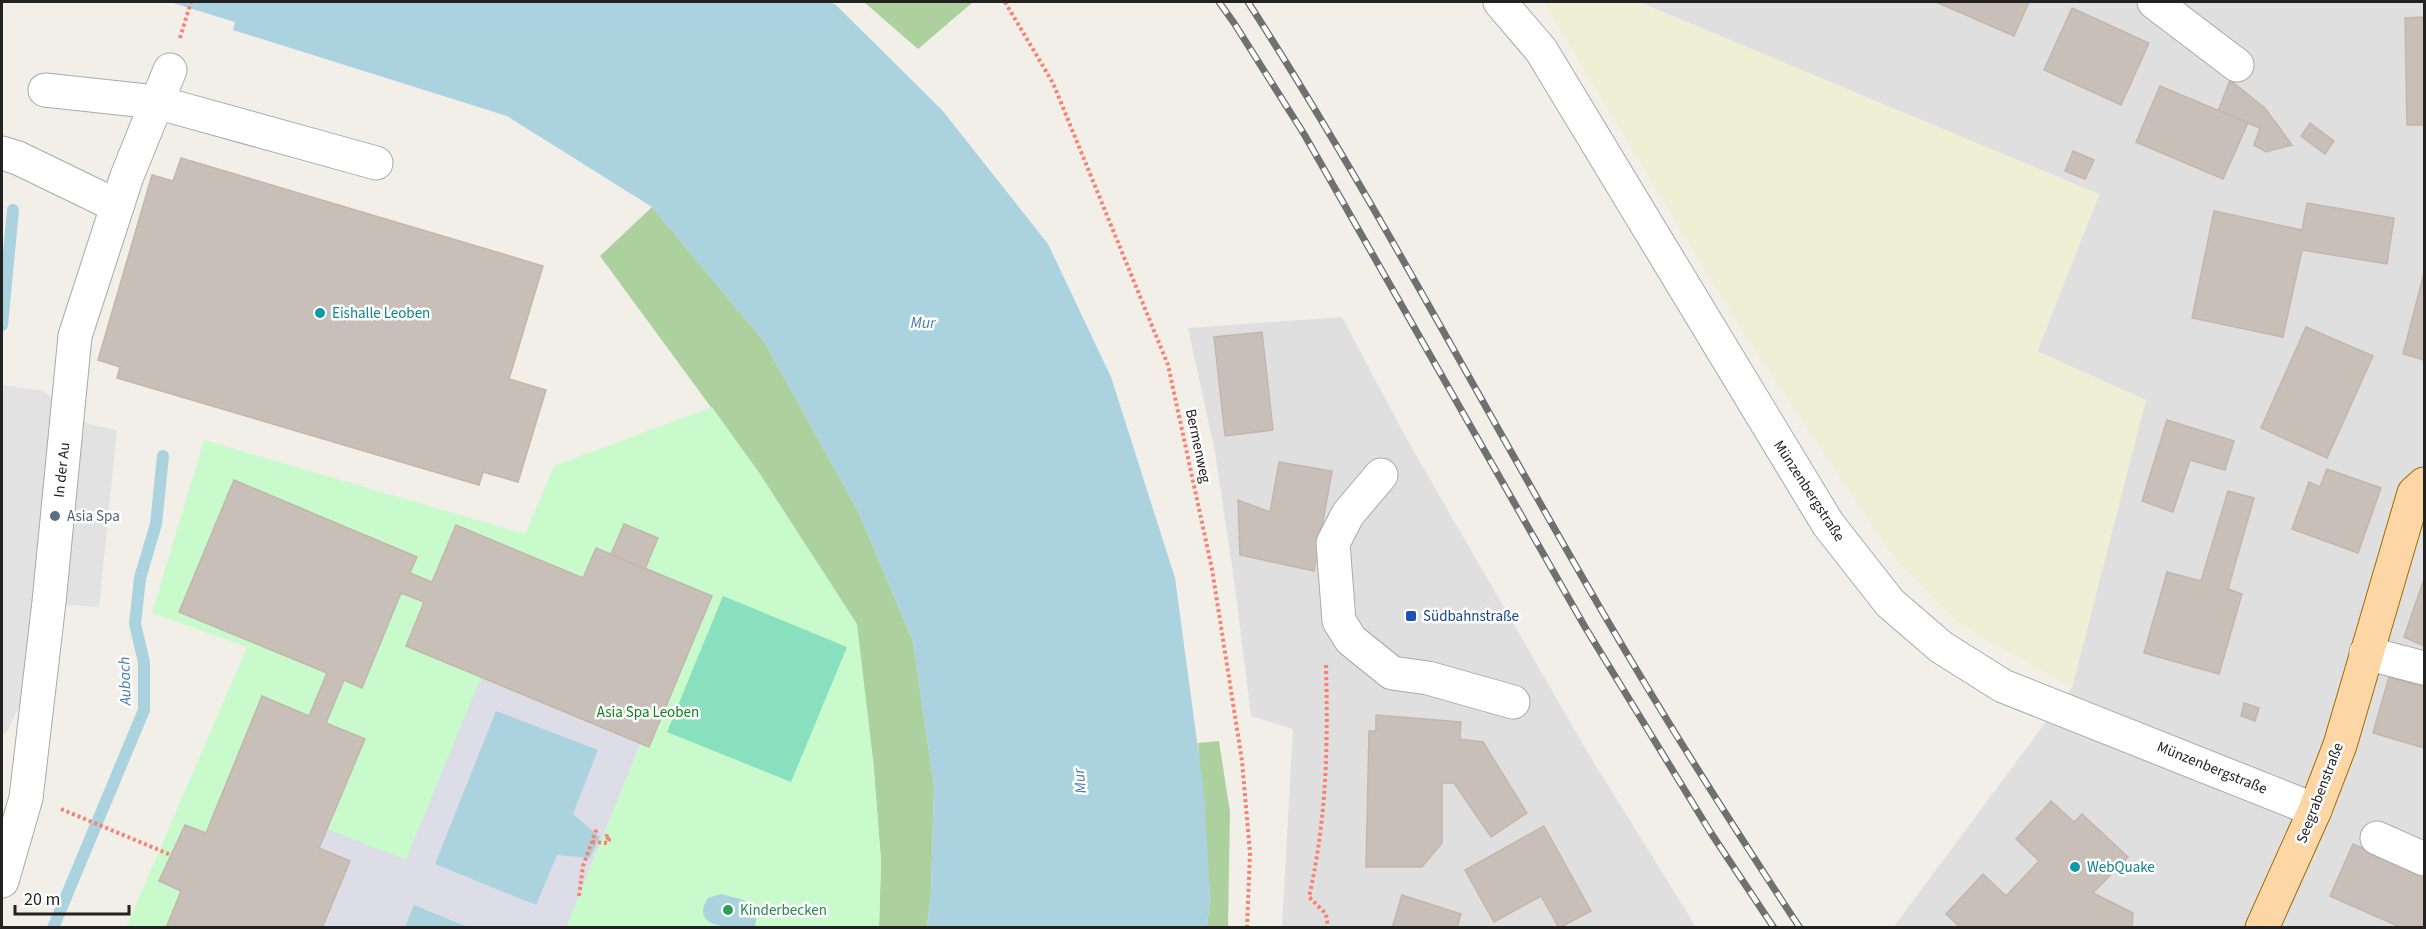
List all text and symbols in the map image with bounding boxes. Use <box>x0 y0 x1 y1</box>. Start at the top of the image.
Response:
place label: Eishalle Leoben <box>332 303 430 324</box>
marker: Eishalle Leoben <box>313 306 327 320</box>
water label: Mur <box>910 312 937 334</box>
street label: Bermenweg <box>1180 407 1216 485</box>
street label: Münzenbergstraße <box>1768 436 1850 546</box>
street label: In der Au <box>49 441 75 499</box>
place label: Asia Spa <box>67 506 120 527</box>
marker: Asia Spa <box>48 509 62 523</box>
place label: Südbahnstraße <box>1423 606 1519 627</box>
marker: Südbahnstraße <box>1404 609 1418 623</box>
water label: Aubach <box>113 656 137 707</box>
park label: Asia Spa Leoben <box>597 702 699 723</box>
street label: Münzenbergstraße <box>2154 736 2270 800</box>
street label: Seegrabenstraße <box>2291 740 2349 846</box>
water label: Mur <box>1068 766 1092 795</box>
place label: WebQuake <box>2087 857 2155 878</box>
marker: WebQuake <box>2068 860 2082 874</box>
scale bar <box>15 878 129 916</box>
text: 20 m <box>24 887 60 912</box>
place label: Kinderbecken <box>740 900 827 921</box>
marker: Kinderbecken <box>721 903 735 917</box>

